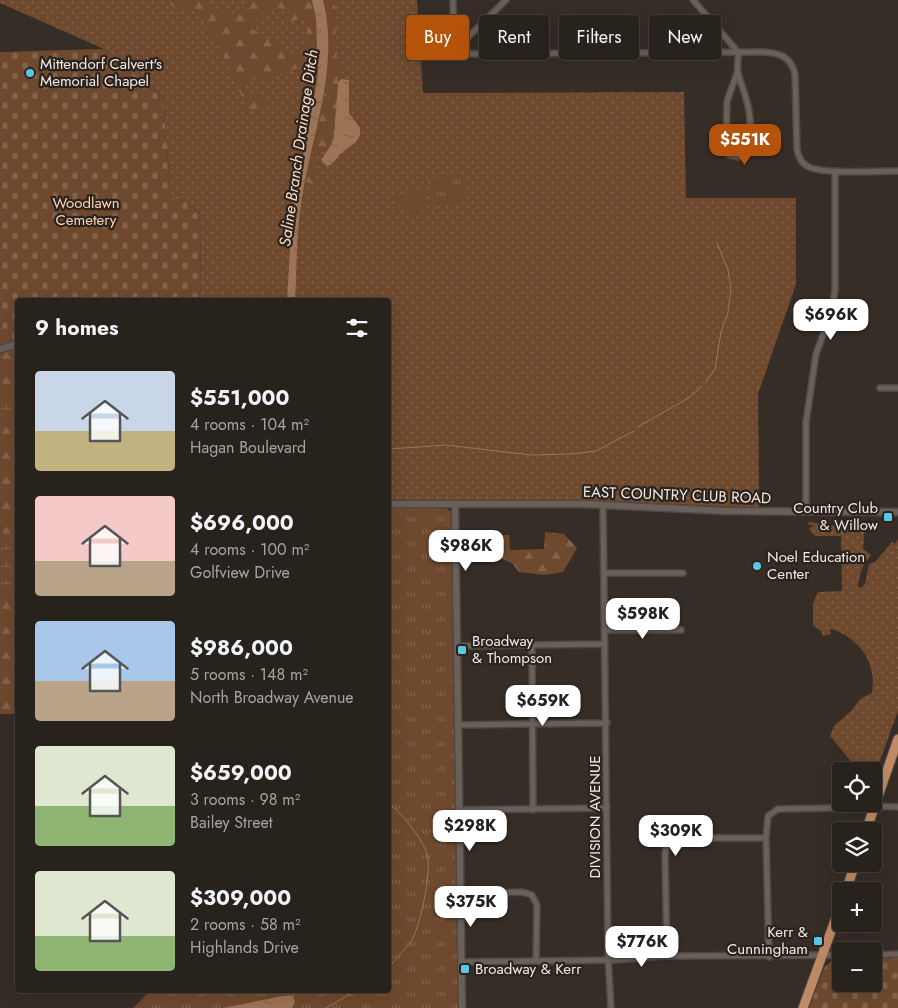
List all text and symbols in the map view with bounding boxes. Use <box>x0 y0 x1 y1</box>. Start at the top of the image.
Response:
chip: Buy <box>406 15 469 60</box>
chip: Rent <box>479 15 549 60</box>
chip: Filters <box>559 15 639 60</box>
chip: New <box>649 15 721 60</box>
water label: Saline Branch Drainage Ditch <box>273 48 324 248</box>
place label: Mittendorf Calvert's Memorial Chapel <box>40 53 162 92</box>
marker: Mittendorf Calvert's Memorial Chapel <box>24 67 36 79</box>
pin: $551K <box>710 124 780 166</box>
text: $551K <box>720 128 770 151</box>
park label: Woodlawn Cemetery <box>52 192 120 231</box>
pin: $696K <box>796 298 866 341</box>
text: $696K <box>804 303 858 326</box>
text: 9 homes <box>35 313 119 343</box>
icon: filters <box>343 314 371 342</box>
text: $551,000 <box>190 383 289 413</box>
icon: home <box>75 391 135 451</box>
text: 4 rooms · 104 m² <box>190 413 309 436</box>
text: Hagan Boulevard <box>190 436 306 459</box>
street label: EAST COUNTRY CLUB ROAD <box>582 481 772 509</box>
place label: Country Club & Willow <box>793 497 879 536</box>
text: $696,000 <box>190 508 294 538</box>
marker: Country Club & Willow <box>882 511 894 523</box>
icon: home <box>75 516 135 576</box>
pin: $986K <box>431 530 501 572</box>
text: $986K <box>440 534 492 557</box>
text: 4 rooms · 100 m² <box>190 538 309 561</box>
place label: Noel Education Center <box>767 546 865 585</box>
marker: Noel Education Center <box>751 560 763 572</box>
text: Golfview Drive <box>190 561 290 584</box>
pin: $598K <box>608 598 678 640</box>
text: $598K <box>617 602 669 625</box>
place label: Broadway & Thompson <box>472 630 552 669</box>
text: $986,000 <box>190 633 293 663</box>
icon: home <box>75 641 135 701</box>
marker: Broadway & Thompson <box>456 644 468 656</box>
text: 5 rooms · 148 m² <box>190 663 308 686</box>
pin: $659K <box>508 684 578 727</box>
text: North Broadway Avenue <box>190 686 354 709</box>
text: $659K <box>517 689 569 712</box>
street label: DIVISION AVENUE <box>584 755 606 879</box>
text: $659,000 <box>190 758 292 788</box>
map controls <box>832 762 882 992</box>
button: locate <box>832 762 882 812</box>
icon: home <box>75 766 135 826</box>
text: 3 rooms · 98 m² <box>190 788 300 811</box>
pin: $298K <box>435 810 505 852</box>
text: Bailey Street <box>190 811 272 834</box>
text: $298K <box>444 814 496 837</box>
pin: $309K <box>641 814 711 857</box>
text: $309K <box>650 819 702 842</box>
button: layers <box>832 822 882 872</box>
button: + <box>832 882 882 932</box>
text: $309,000 <box>190 883 291 913</box>
pin: $375K <box>436 886 506 928</box>
text: $375K <box>446 890 496 913</box>
icon: home <box>75 891 135 951</box>
text: 2 rooms · 58 m² <box>190 913 301 936</box>
place label: Kerr & Cunningham <box>727 921 808 960</box>
pin: $776K <box>607 926 677 968</box>
text: $776K <box>616 930 668 953</box>
marker: Kerr & Cunningham <box>812 935 824 947</box>
text: Highlands Drive <box>190 936 299 959</box>
button: − <box>832 942 882 992</box>
place label: Broadway & Kerr <box>475 958 582 980</box>
marker: Broadway & Kerr <box>459 963 471 975</box>

